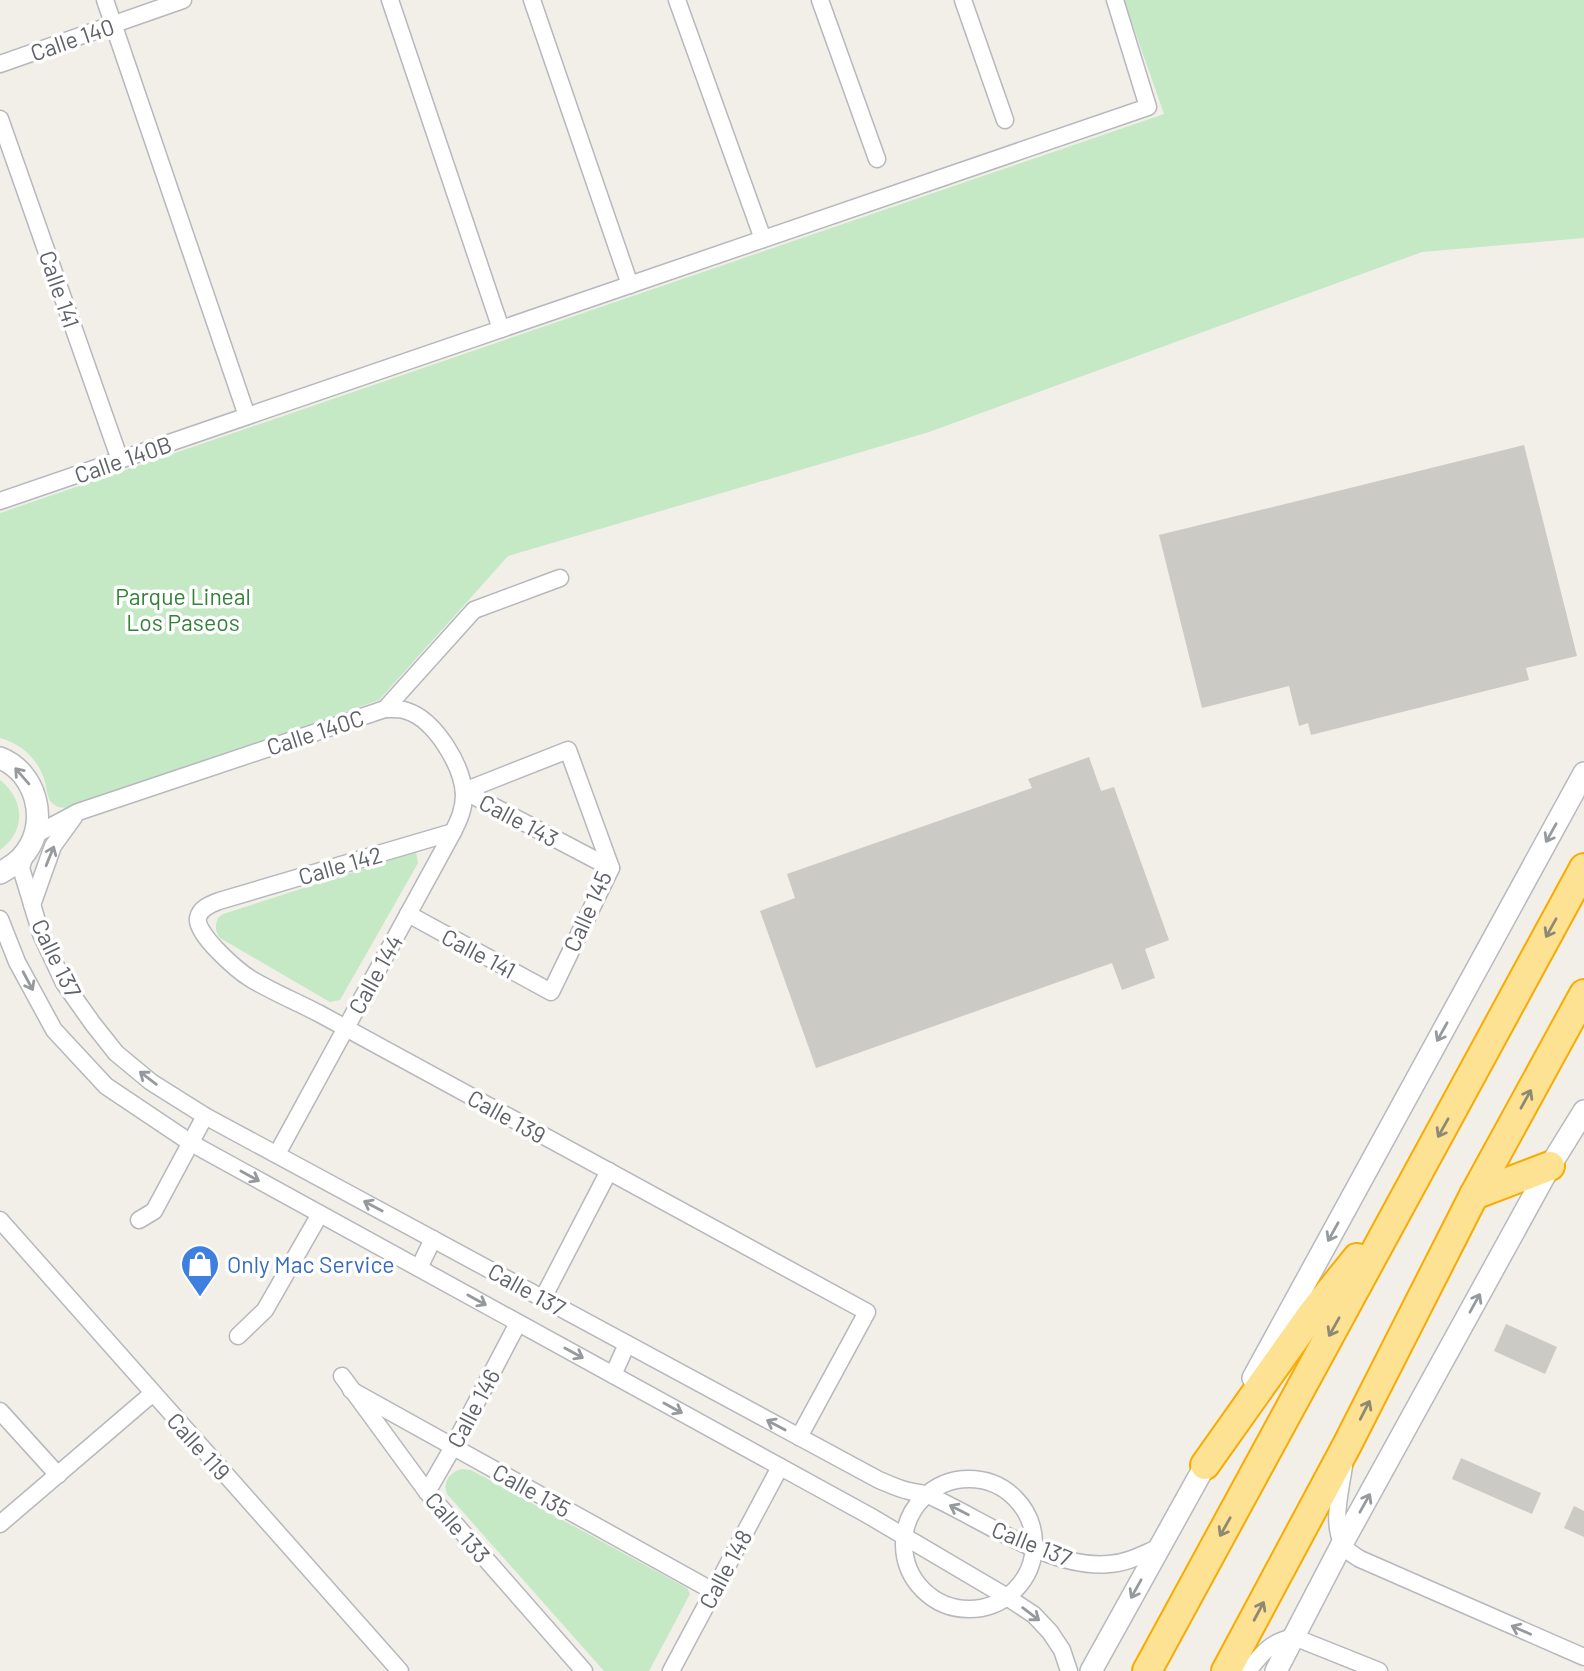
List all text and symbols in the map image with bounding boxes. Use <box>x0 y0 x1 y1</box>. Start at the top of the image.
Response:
street label: Calle 140 <box>26 12 118 66</box>
street label: Calle 141 <box>34 247 86 331</box>
street label: Calle 140B <box>71 429 175 489</box>
park label: Parque Lineal Los Paseos <box>115 582 251 636</box>
street label: Calle 140C <box>263 703 367 761</box>
one-way arrow <box>14 767 30 785</box>
street label: Calle 143 <box>475 788 563 852</box>
one-way arrow <box>1544 822 1558 842</box>
street label: Calle 142 <box>295 840 385 890</box>
one-way arrow <box>44 846 57 867</box>
street label: Calle 145 <box>557 866 617 956</box>
street label: Calle 137 <box>26 914 88 1002</box>
one-way arrow <box>1544 917 1558 937</box>
street label: Calle 141 <box>437 922 521 984</box>
street label: Calle 144 <box>342 929 408 1019</box>
one-way arrow <box>21 970 35 991</box>
one-way arrow <box>1435 1022 1449 1042</box>
one-way arrow <box>139 1071 158 1086</box>
street label: Calle 139 <box>463 1083 551 1149</box>
one-way arrow <box>1520 1090 1534 1110</box>
one-way arrow <box>1436 1117 1450 1137</box>
one-way arrow <box>240 1169 260 1183</box>
one-way arrow <box>364 1199 384 1213</box>
one-way arrow <box>1326 1221 1339 1242</box>
shop icon: Only Mac Service <box>179 1243 221 1298</box>
place label: Only Mac Service <box>227 1250 395 1278</box>
street label: Calle 137 <box>484 1256 571 1322</box>
one-way arrow <box>466 1293 486 1307</box>
one-way arrow <box>1469 1293 1482 1314</box>
one-way arrow <box>1327 1317 1341 1337</box>
one-way arrow <box>563 1347 583 1361</box>
street label: Calle 146 <box>441 1364 505 1452</box>
one-way arrow <box>1359 1400 1373 1421</box>
one-way arrow <box>662 1402 683 1415</box>
street label: Calle 119 <box>161 1406 237 1486</box>
one-way arrow <box>766 1417 787 1431</box>
street label: Calle 135 <box>488 1457 576 1523</box>
street label: Calle 133 <box>420 1486 496 1568</box>
one-way arrow <box>1358 1493 1372 1513</box>
one-way arrow <box>949 1503 970 1517</box>
street label: Calle 137 <box>988 1514 1076 1572</box>
one-way arrow <box>1218 1516 1231 1537</box>
street label: Calle 148 <box>693 1525 757 1613</box>
one-way arrow <box>1129 1578 1143 1598</box>
one-way arrow <box>1252 1601 1266 1622</box>
one-way arrow <box>1021 1607 1040 1621</box>
one-way arrow <box>1511 1623 1533 1636</box>

